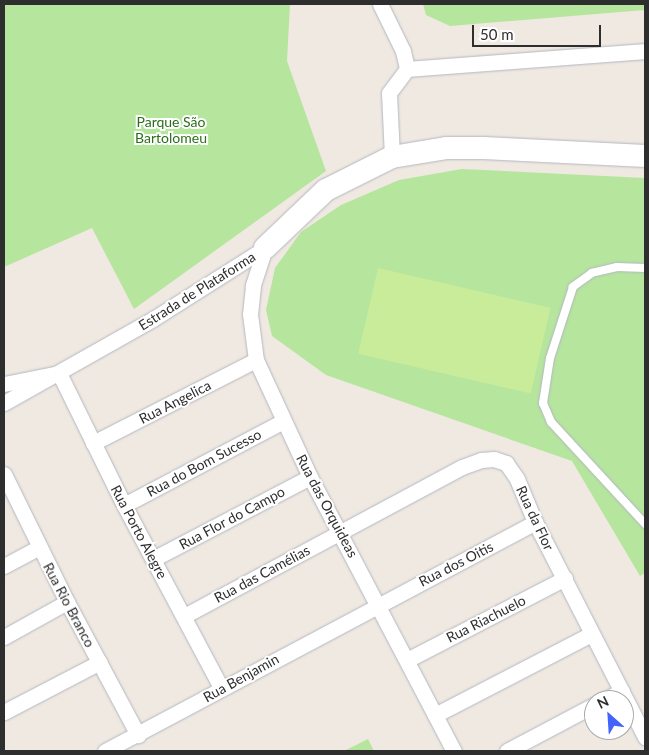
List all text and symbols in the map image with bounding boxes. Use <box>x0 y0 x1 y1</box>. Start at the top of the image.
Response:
scale bar <box>474 15 603 47</box>
text: 50 m <box>480 25 514 43</box>
park label: Parque São Bartolomeu <box>135 114 207 146</box>
street label: Estrada de Plataforma <box>135 248 259 334</box>
street label: Rua Angelica <box>136 377 214 427</box>
street label: Rua do Bom Sucesso <box>144 426 264 500</box>
street label: Rua das Orquideas <box>293 452 361 560</box>
street label: Rua Porto Alegre <box>107 482 171 582</box>
street label: Rua Flor do Campo <box>176 483 288 553</box>
street label: Rua da Flor <box>513 483 557 553</box>
street label: Rua dos Oitis <box>416 538 496 590</box>
street label: Rua das Camélias <box>211 542 313 606</box>
street label: Rua Rio Branco <box>40 560 98 650</box>
street label: Rua Riachuelo <box>444 592 528 646</box>
street label: Rua Benjamin <box>200 650 282 706</box>
north arrow <box>584 690 634 740</box>
text: N <box>594 692 611 712</box>

